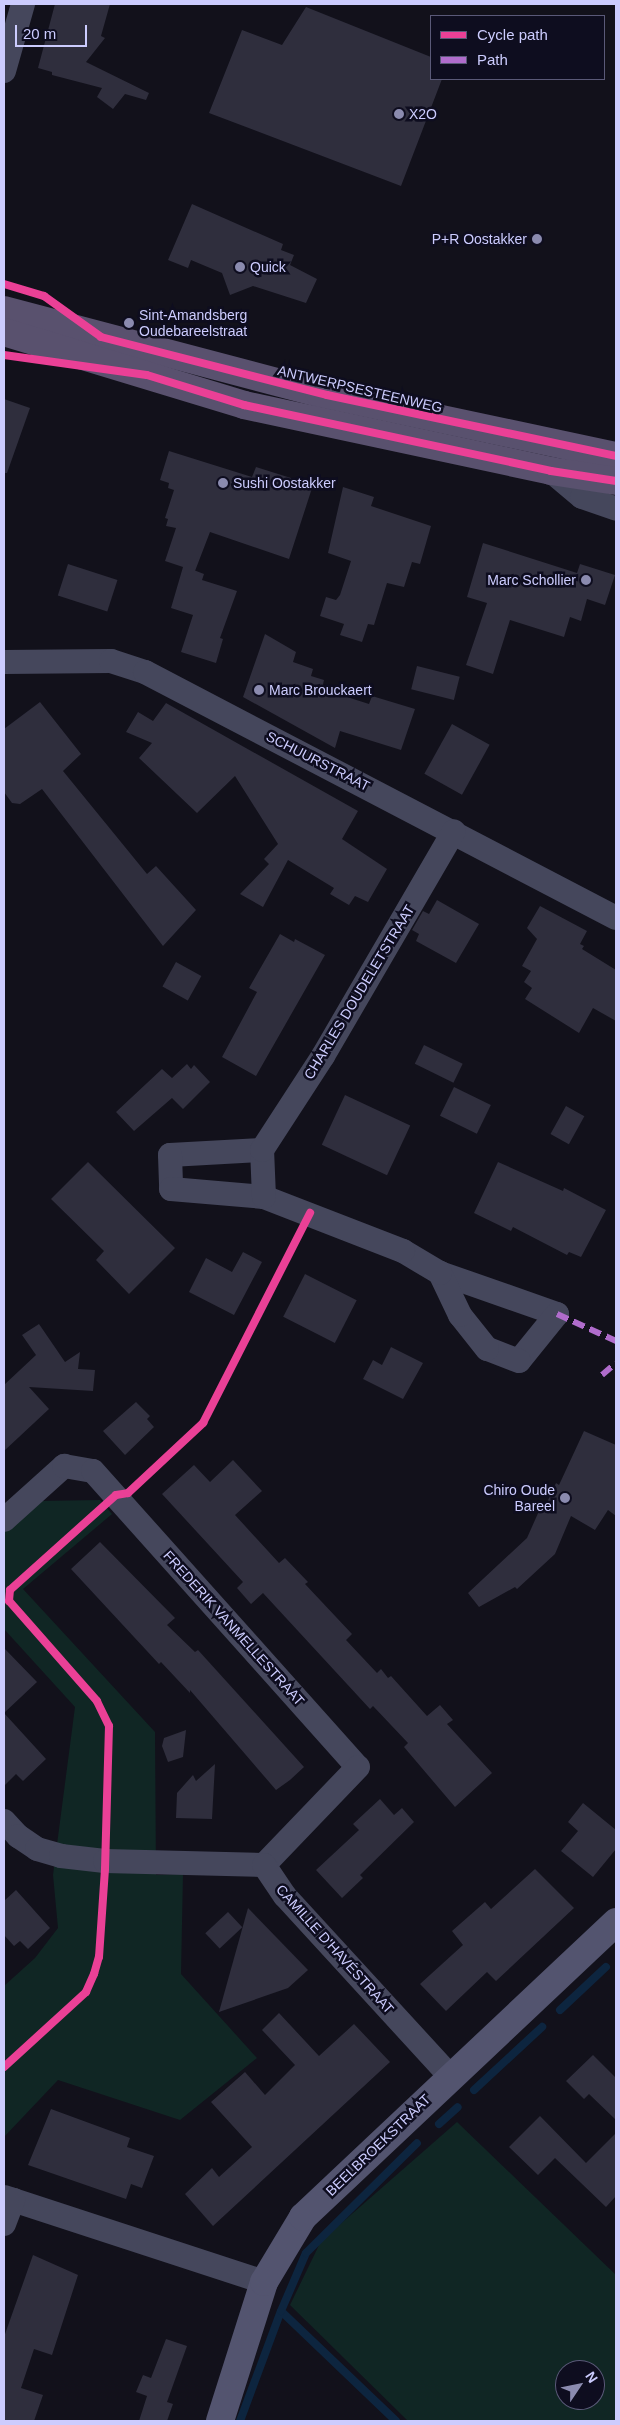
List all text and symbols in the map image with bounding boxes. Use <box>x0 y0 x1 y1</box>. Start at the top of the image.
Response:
scale bar <box>18 15 90 47</box>
legend <box>430 15 605 80</box>
text: 20 m <box>23 25 56 42</box>
text: Cycle path <box>477 26 548 43</box>
text: Path <box>477 51 508 68</box>
place label: X2O <box>409 106 437 122</box>
marker: X2O <box>393 108 405 120</box>
place label: P+R Oostakker <box>432 231 527 247</box>
marker: P+R Oostakker <box>531 233 543 245</box>
place label: Quick <box>250 259 286 275</box>
marker: Quick <box>234 261 246 273</box>
place label: Sint-Amandsberg Oudebareelstraat <box>139 307 247 340</box>
marker: Sint-Amandsberg Oudebareelstraat <box>123 317 135 329</box>
street label: ANTWERPSESTEENWEG <box>276 362 444 416</box>
place label: Sushi Oostakker <box>233 475 336 491</box>
marker: Sushi Oostakker <box>217 477 229 489</box>
place label: Marc Schollier <box>487 572 576 588</box>
marker: Marc Schollier <box>580 574 592 586</box>
place label: Marc Brouckaert <box>269 682 372 698</box>
marker: Marc Brouckaert <box>253 684 265 696</box>
street label: SCHUURSTRAAT <box>263 728 373 794</box>
street label: CHARLES DOUDELETSTRAAT <box>300 902 418 1082</box>
place label: Chiro Oude Bareel <box>483 1482 555 1514</box>
marker: Chiro Oude Bareel <box>559 1492 571 1504</box>
street label: FREDERIK VANMELLESTRAAT <box>160 1547 308 1709</box>
street label: CAMILLE D'HAVÉSTRAAT <box>273 1881 397 2017</box>
street label: BEELBROEKSTRAAT <box>322 2091 434 2199</box>
north arrow <box>555 2360 605 2410</box>
text: N <box>582 2369 601 2386</box>

